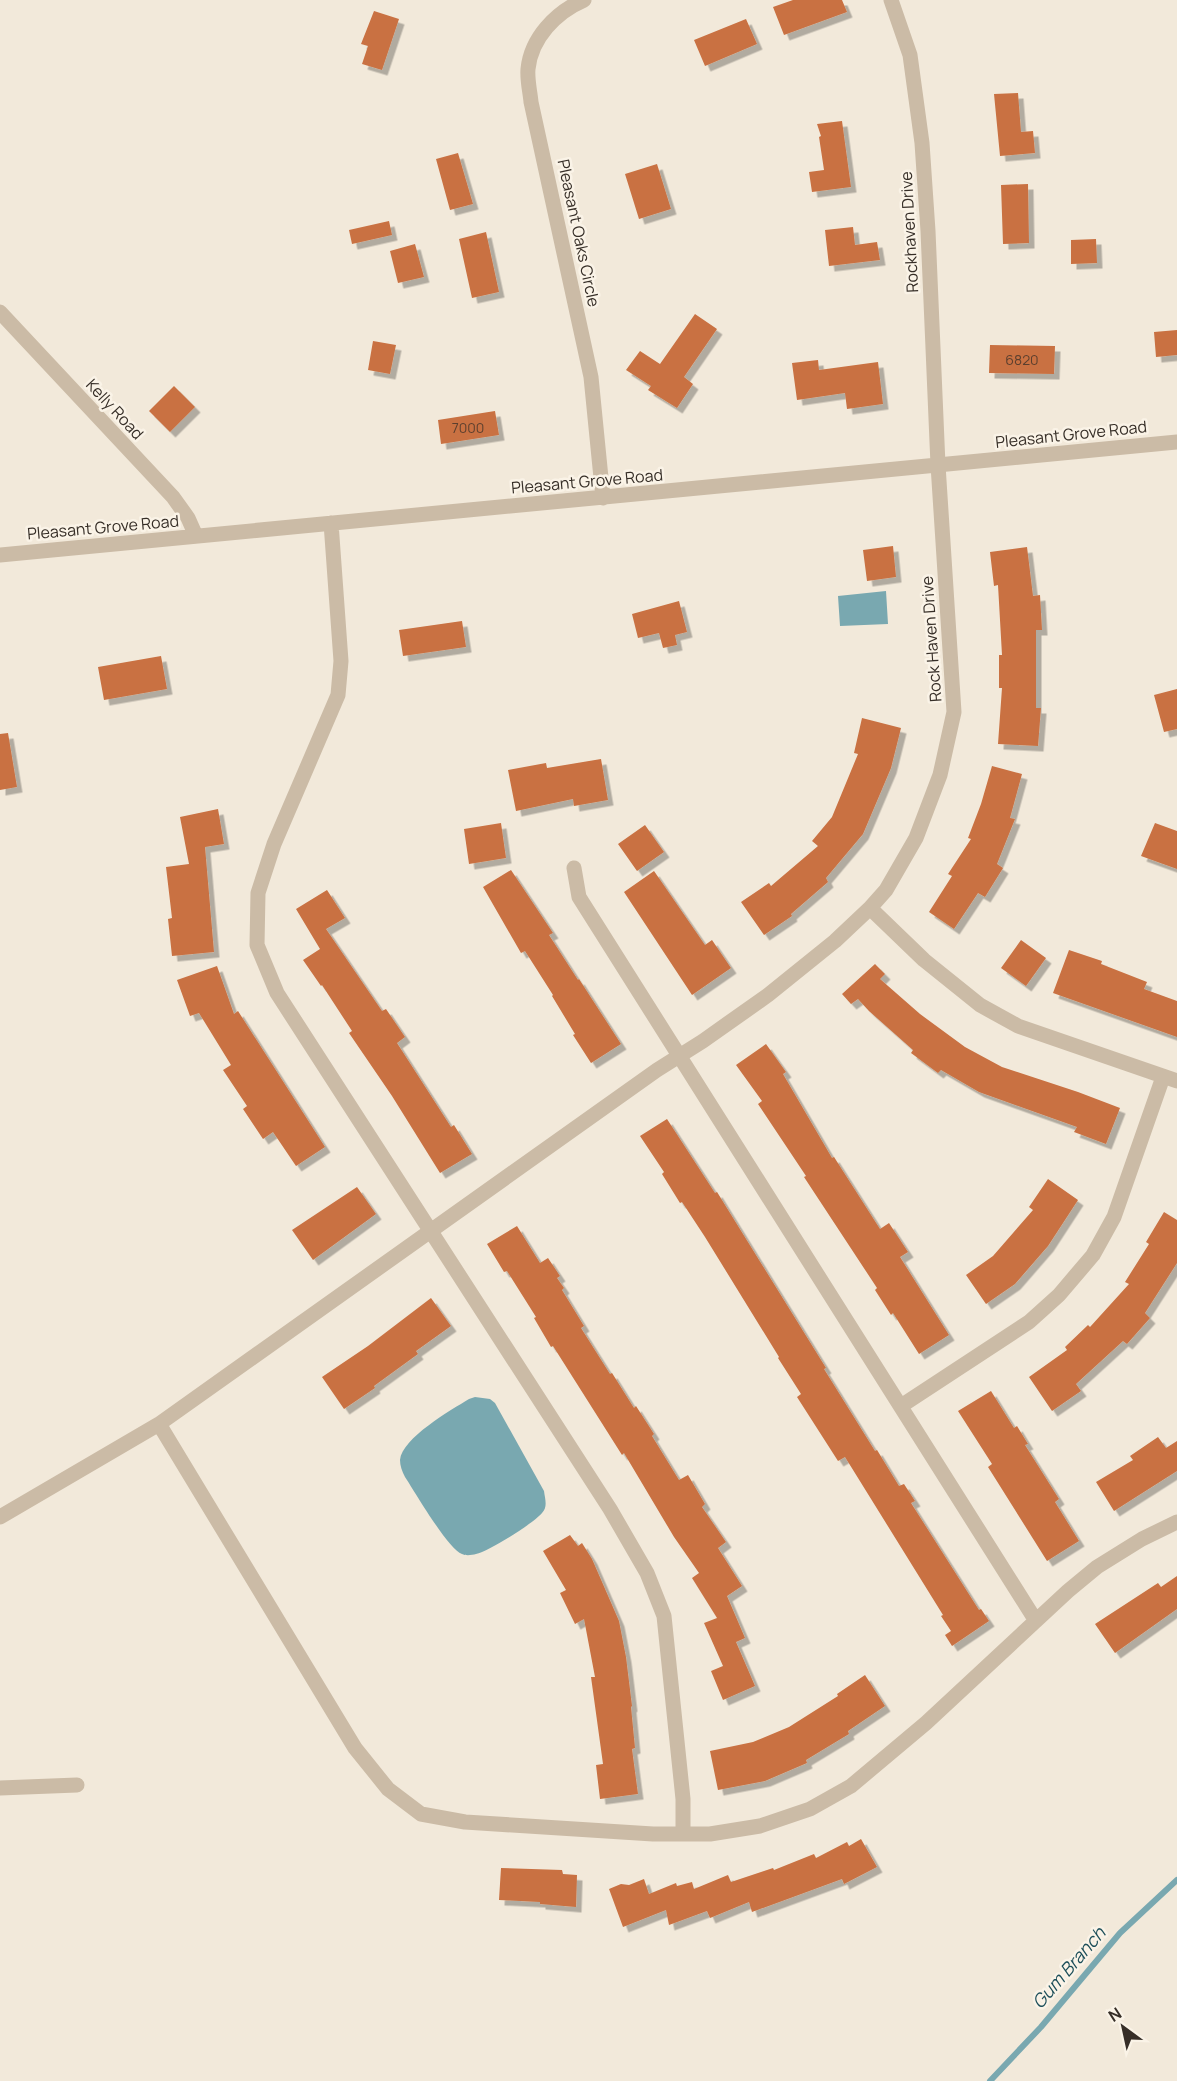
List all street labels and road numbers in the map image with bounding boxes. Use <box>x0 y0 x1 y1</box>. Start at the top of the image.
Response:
street label: Pleasant Oaks Circle <box>553 157 605 309</box>
street label: Rockhaven Drive <box>895 171 923 293</box>
street label: Kelly Road <box>81 374 149 444</box>
street label: Pleasant Grove Road <box>994 415 1148 453</box>
street label: Pleasant Grove Road <box>510 463 664 499</box>
street label: Pleasant Grove Road <box>26 509 180 545</box>
street label: Rock Haven Drive <box>916 575 946 703</box>

